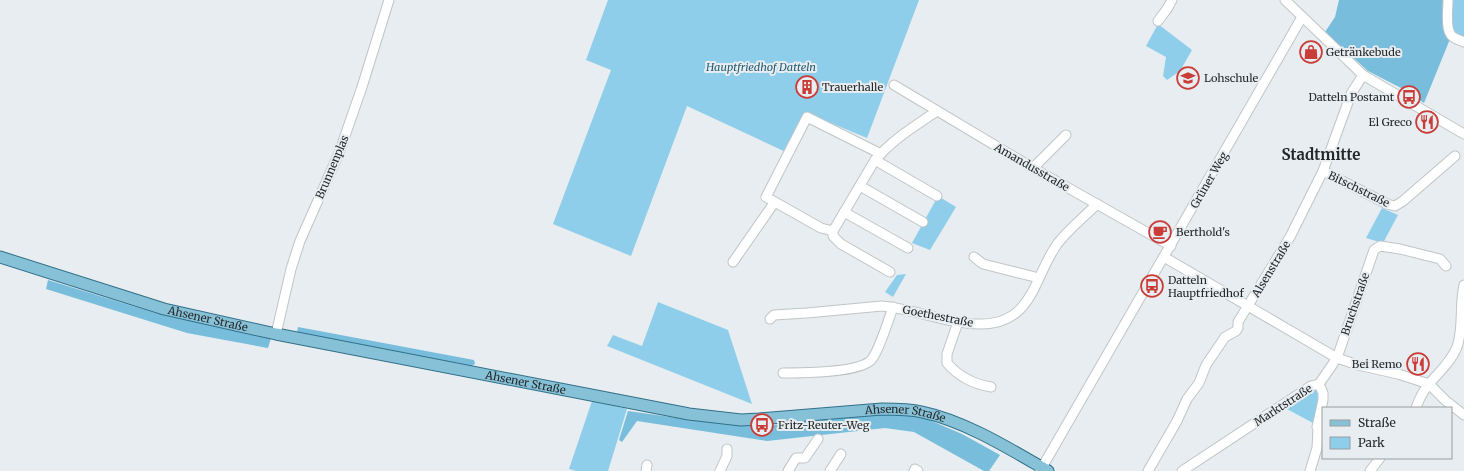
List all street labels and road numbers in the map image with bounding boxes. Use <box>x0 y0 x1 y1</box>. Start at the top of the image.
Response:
street label: Brunnenplas <box>312 133 352 201</box>
street label: Amandusstraße <box>991 139 1072 194</box>
street label: Grüner Weg <box>1187 149 1231 211</box>
street label: Bitschstraße <box>1326 168 1392 210</box>
street label: Alsenstraße <box>1248 238 1293 301</box>
street label: Bruchstraße <box>1338 271 1372 337</box>
street label: Goethestraße <box>902 302 975 330</box>
street label: Ahsener Straße <box>166 303 249 335</box>
street label: Ahsener Straße <box>483 368 567 397</box>
street label: Marktstraße <box>1251 381 1315 429</box>
street label: Ahsener Straße <box>863 402 948 425</box>

